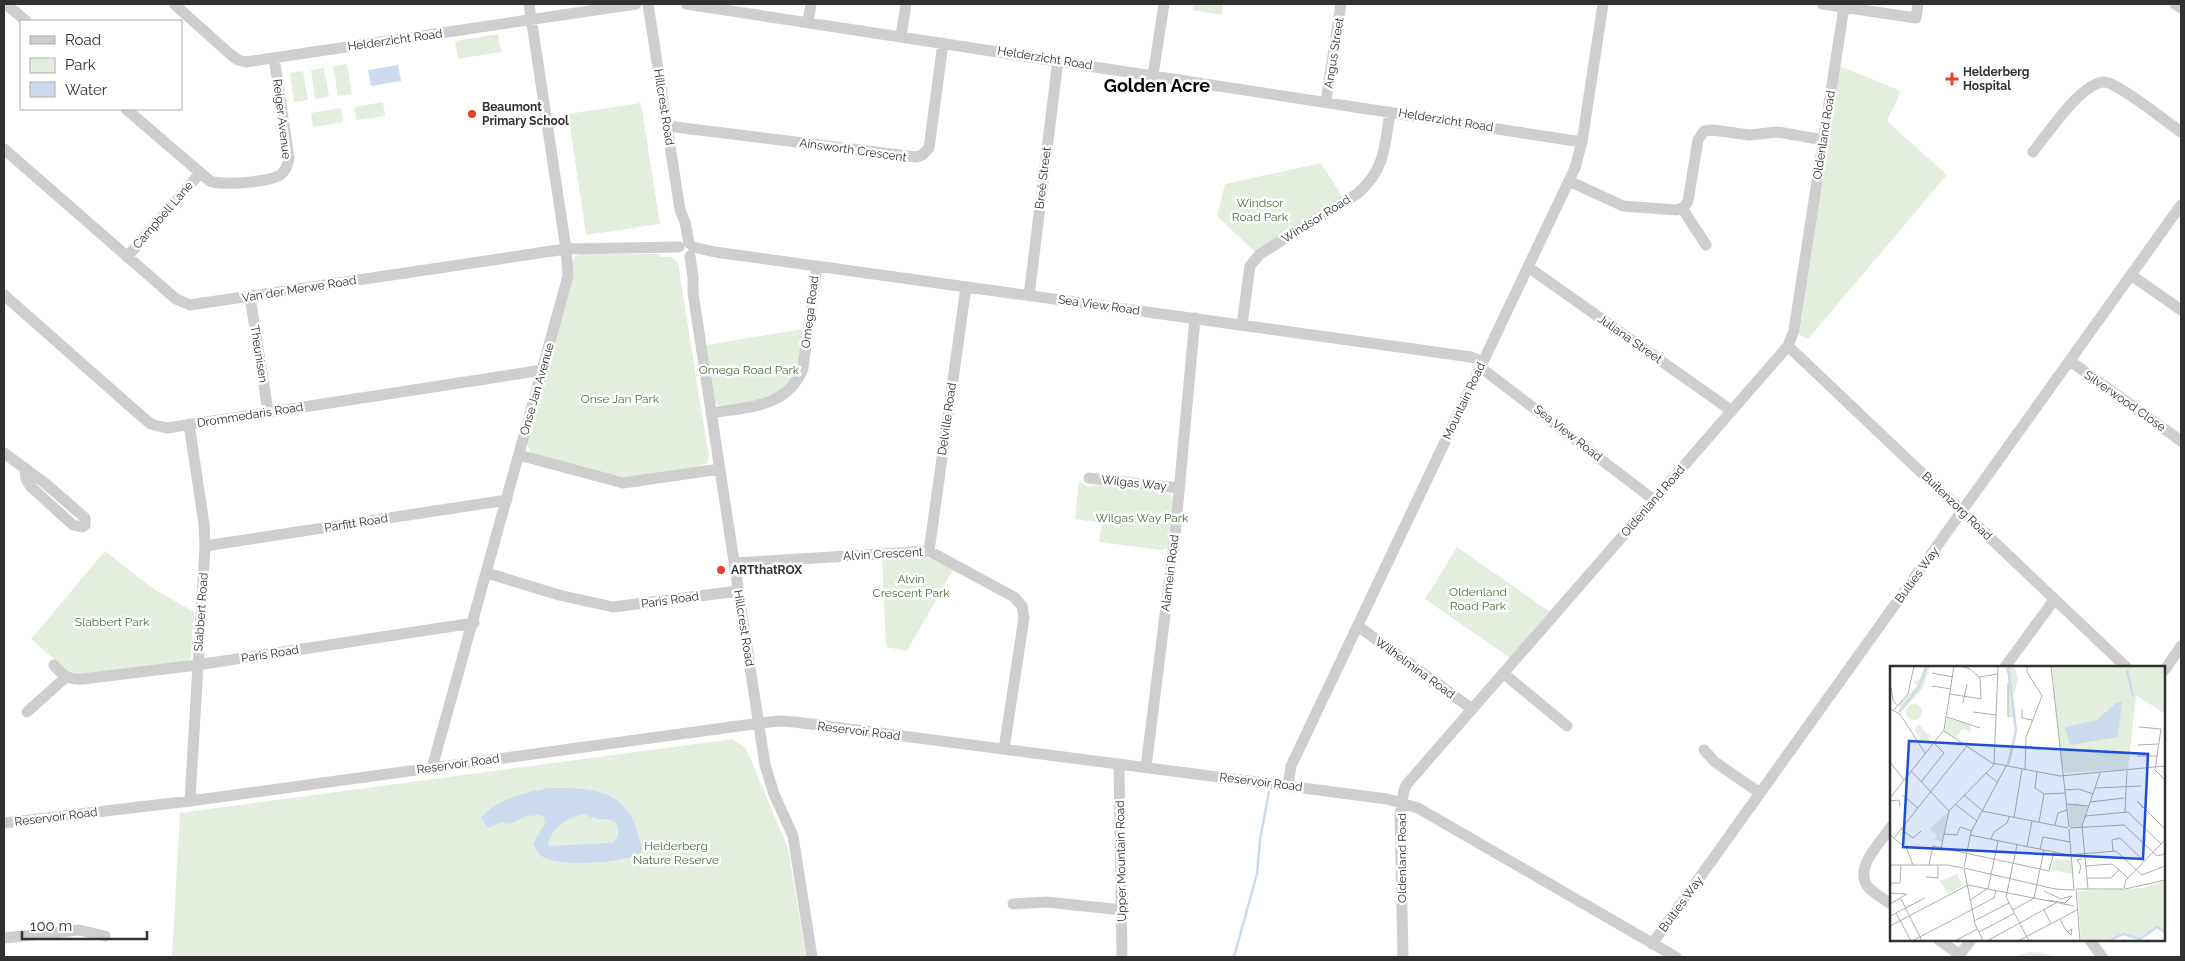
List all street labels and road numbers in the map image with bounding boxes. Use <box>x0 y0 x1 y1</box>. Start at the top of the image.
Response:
street label: Angus Street <box>1321 16 1347 90</box>
street label: Helderzicht Road <box>347 26 443 54</box>
street label: Helderzicht Road <box>997 44 1093 72</box>
street label: Hillcrest Road <box>651 68 677 146</box>
street label: Reiger Avenue <box>270 78 294 160</box>
street label: Oldenland Road <box>1810 90 1838 180</box>
street label: Helderzicht Road <box>1398 106 1494 134</box>
street label: Ainsworth Crescent <box>799 136 907 164</box>
street label: Breë Street <box>1032 146 1054 210</box>
street label: Campbell Lane <box>130 179 196 251</box>
street label: Windsor Road <box>1279 192 1353 246</box>
street label: Van der Merwe Road <box>241 273 357 305</box>
street label: Omega Road <box>799 275 821 349</box>
street label: Sea View Road <box>1057 292 1141 318</box>
street label: Juliana Street <box>1595 312 1665 366</box>
street label: Theunisen <box>248 324 270 384</box>
street label: Onse Jan Avenue <box>517 341 557 437</box>
street label: Mountain Road <box>1440 360 1488 442</box>
street label: Silverwood Close <box>2082 368 2168 434</box>
street label: Delville Road <box>935 382 959 456</box>
street label: Drommedaris Road <box>196 400 304 430</box>
street label: Sea View Road <box>1531 402 1605 464</box>
street label: Oldenland Road <box>1618 462 1688 540</box>
street label: Buitenzorg Road <box>1919 469 1995 543</box>
street label: Wilgas Way <box>1101 473 1168 493</box>
street label: Parfitt Road <box>323 511 389 535</box>
street label: Alamein Road <box>1158 534 1182 612</box>
street label: Bulties Way <box>1892 544 1942 606</box>
street label: Alvin Crescent <box>843 545 923 563</box>
street label: Slabbert Road <box>191 572 211 652</box>
street label: Paris Road <box>640 589 700 611</box>
street label: Hillcrest Road <box>731 589 757 667</box>
street label: Wilhelmina Road <box>1373 634 1457 702</box>
street label: Paris Road <box>240 643 300 665</box>
street label: Reservoir Road <box>817 719 901 743</box>
street label: Reservoir Road <box>416 751 500 777</box>
street label: Reservoir Road <box>1219 770 1303 794</box>
street label: Upper Mountain Road <box>1113 800 1129 922</box>
street label: Reservoir Road <box>14 805 98 829</box>
street label: Oldenland Road <box>1395 813 1409 903</box>
street label: Bulties Way <box>1656 873 1706 935</box>

